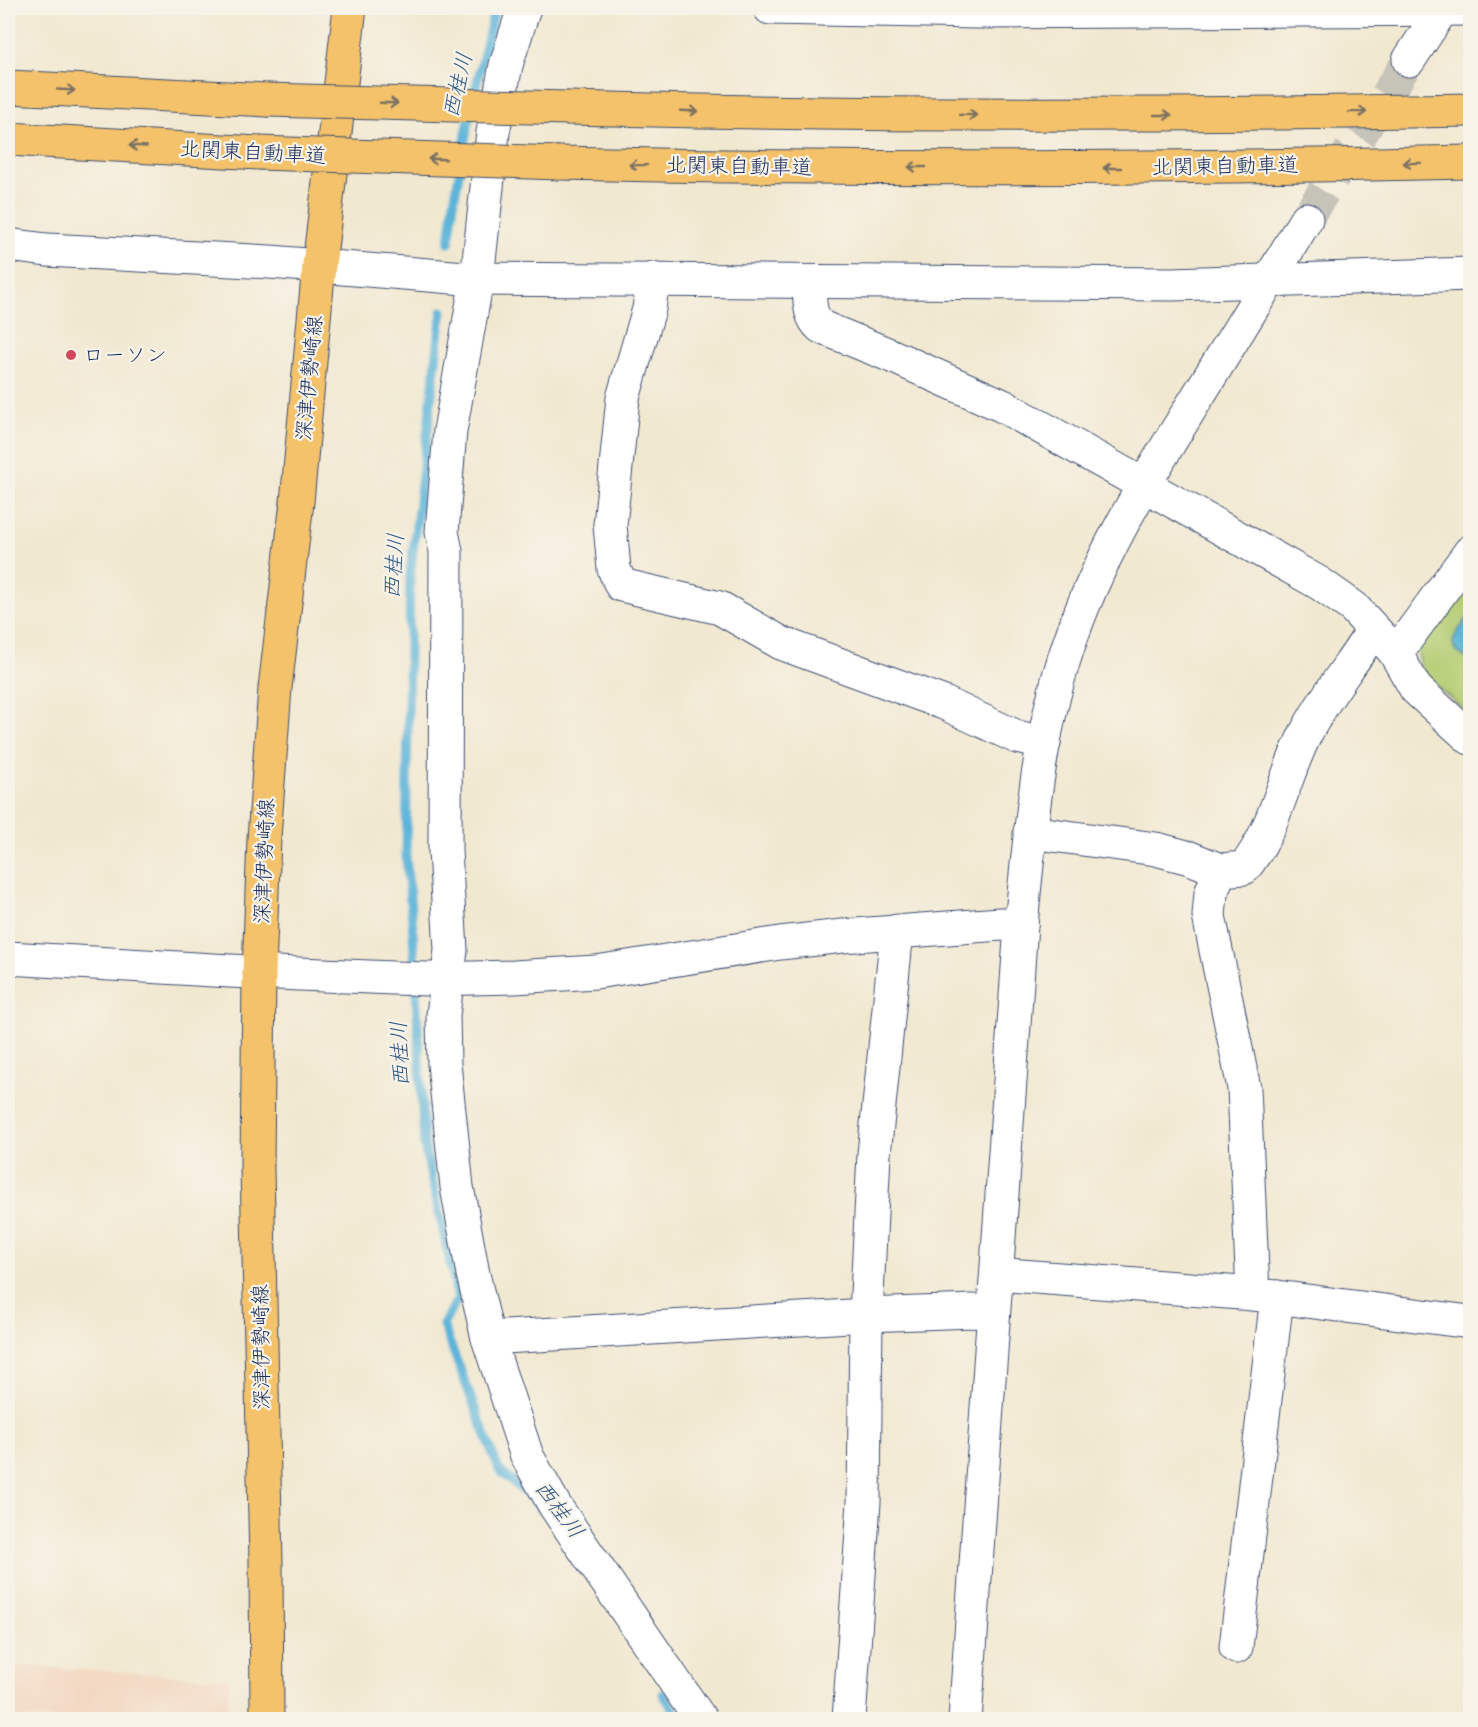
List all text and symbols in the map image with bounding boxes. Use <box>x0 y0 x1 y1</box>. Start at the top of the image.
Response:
water label: 西桂川 <box>438 50 478 120</box>
one-way arrow <box>55 84 75 95</box>
one-way arrow <box>378 97 398 109</box>
one-way arrow <box>679 106 699 117</box>
one-way arrow <box>1348 107 1368 118</box>
one-way arrow <box>958 109 978 121</box>
one-way arrow <box>1153 109 1173 121</box>
street label: 北関東自動車道 <box>179 136 327 168</box>
one-way arrow <box>129 141 148 152</box>
one-way arrow <box>428 153 448 164</box>
street label: 北関東自動車道 <box>665 153 813 179</box>
street label: 北関東自動車道 <box>1151 153 1299 179</box>
one-way arrow <box>1403 157 1423 169</box>
one-way arrow <box>629 159 649 170</box>
one-way arrow <box>908 161 928 173</box>
one-way arrow <box>1103 162 1123 173</box>
street label: 深津伊勢崎線 <box>292 314 326 442</box>
place label: ローソン <box>83 343 167 367</box>
marker: ローソン <box>64 348 78 362</box>
water label: 西桂川 <box>379 532 409 600</box>
street label: 深津伊勢崎線 <box>250 798 278 924</box>
water label: 西桂川 <box>385 1020 415 1088</box>
street label: 深津伊勢崎線 <box>248 1284 274 1410</box>
water label: 西桂川 <box>529 1475 589 1544</box>

